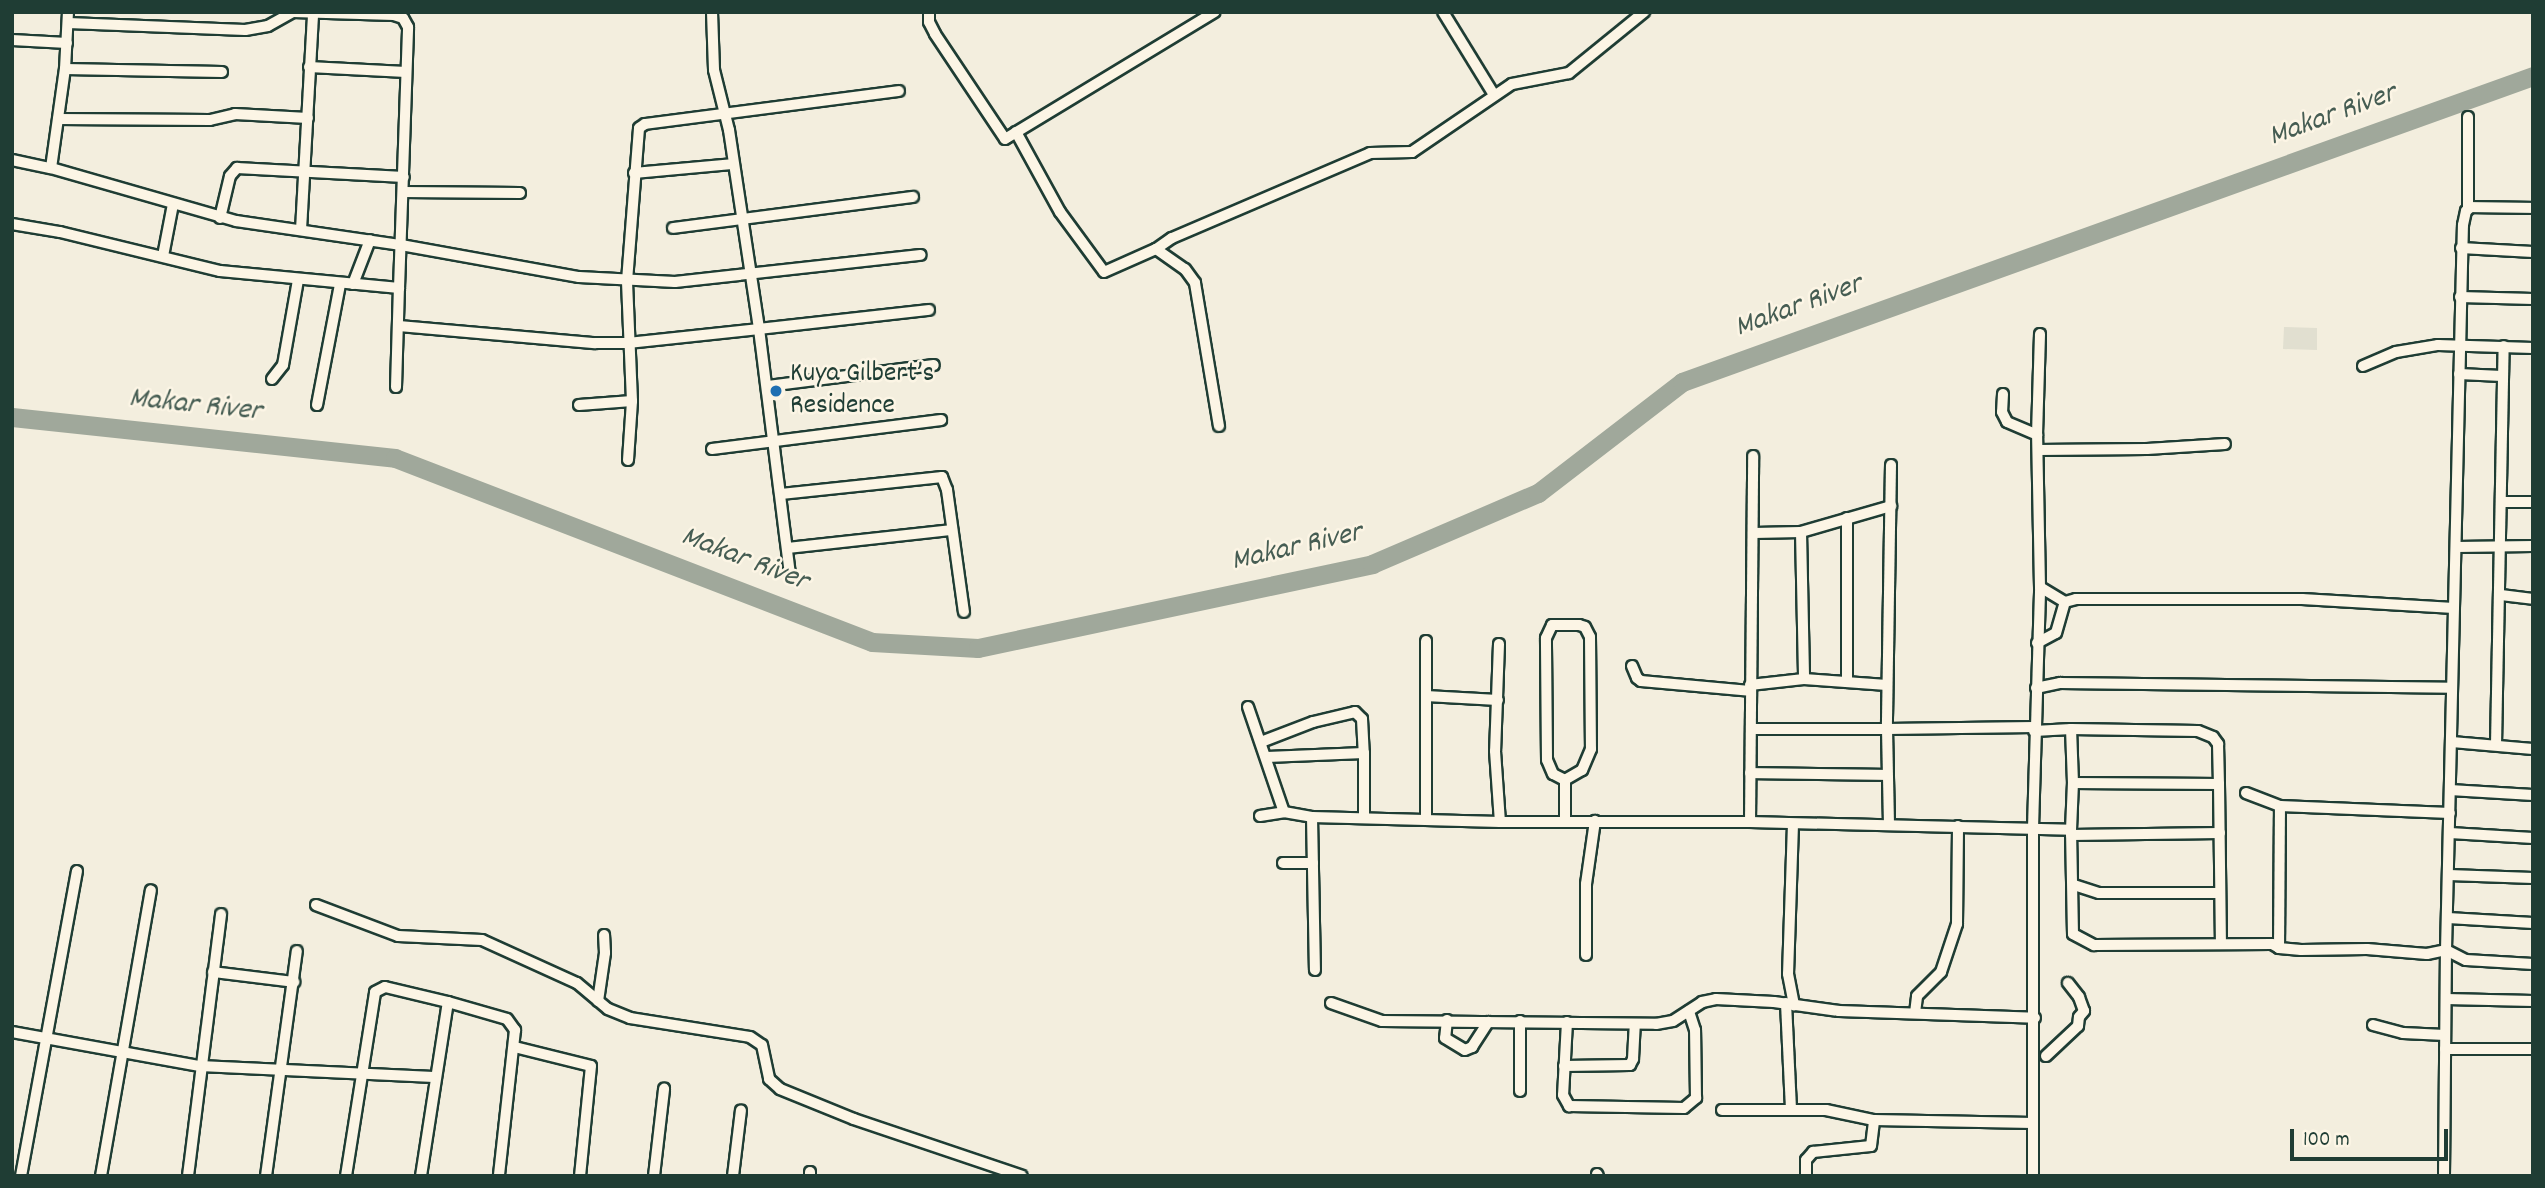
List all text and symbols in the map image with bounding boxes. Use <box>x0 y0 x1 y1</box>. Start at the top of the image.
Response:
water label: Makar River <box>2264 77 2402 157</box>
water label: Makar River <box>1730 268 1868 348</box>
place label: Kuya Gilbert’s Residence <box>790 358 934 424</box>
water label: Makar River <box>127 382 263 432</box>
marker: Kuya Gilbert’s Residence <box>768 383 784 399</box>
water label: Makar River <box>1228 517 1366 581</box>
water label: Makar River <box>675 520 813 602</box>
scale bar <box>2293 1114 2450 1158</box>
text: 100 m <box>2303 1126 2350 1156</box>

